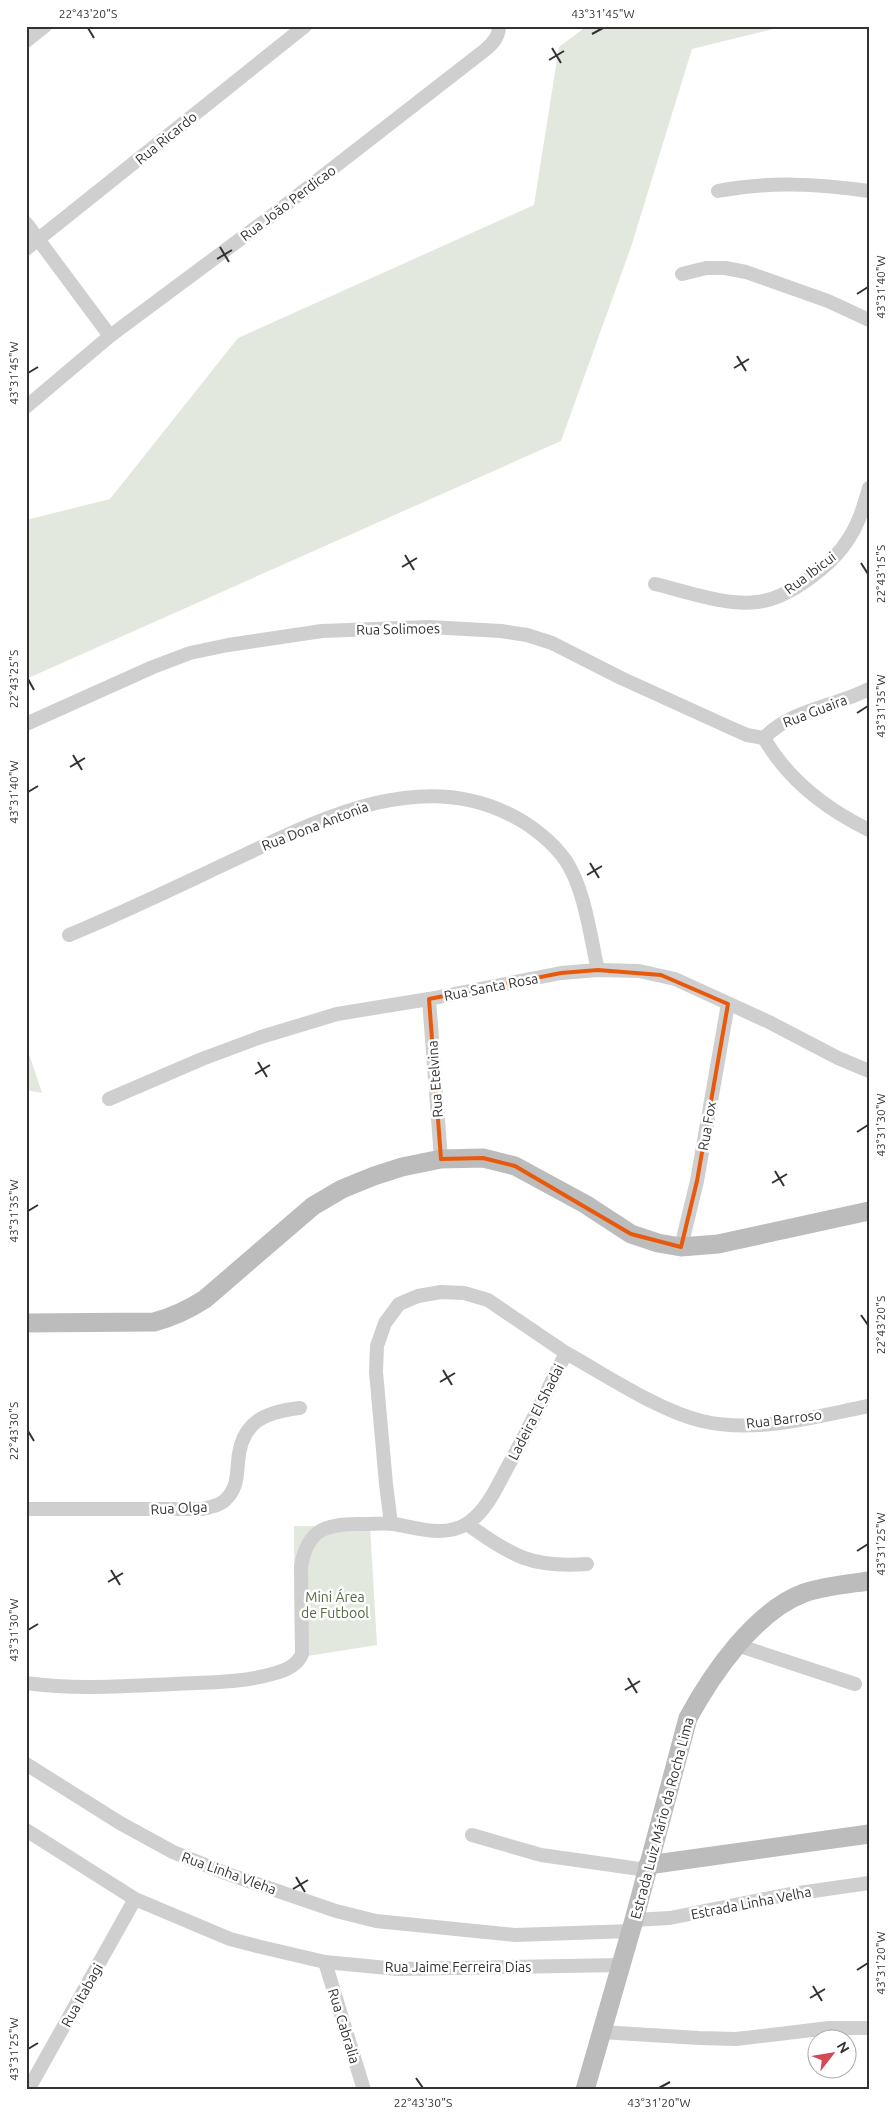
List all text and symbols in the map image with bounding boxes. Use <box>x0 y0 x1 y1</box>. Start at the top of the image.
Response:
text: 22°43'20"S <box>59 7 117 20</box>
text: 43°31'45"W <box>571 7 635 20</box>
street label: Rua Ricardo <box>132 108 200 168</box>
street label: Rua João Perdicao <box>237 162 339 244</box>
text: 43°31'40"W <box>874 255 887 319</box>
text: 43°31'45"W <box>7 341 20 405</box>
text: 22°43'15"S <box>874 545 887 603</box>
street label: Rua Ibicui <box>781 548 839 598</box>
street label: Rua Solimoes <box>356 620 440 638</box>
text: 22°43'25"S <box>7 650 20 708</box>
text: 43°31'35"W <box>874 674 887 738</box>
street label: Rua Guaira <box>781 691 849 731</box>
text: 43°31'40"W <box>7 760 20 824</box>
street label: Rua Dona Antonia <box>259 798 371 854</box>
street label: Rua Santa Rosa <box>443 970 539 1004</box>
street label: Rua Etelvina <box>424 1040 446 1118</box>
text: 43°31'30"W <box>874 1093 887 1157</box>
street label: Rua Fox <box>695 1100 719 1152</box>
text: 43°31'35"W <box>7 1179 20 1243</box>
text: 22°43'20"S <box>874 1296 887 1354</box>
street label: Ladeira El Shadai <box>505 1361 567 1463</box>
text: 22°43'30"S <box>7 1402 20 1460</box>
street label: Rua Barroso <box>745 1406 823 1432</box>
street label: Rua Olga <box>150 1499 208 1517</box>
text: 43°31'25"W <box>874 1512 887 1576</box>
park label: Mini Área de Futbool <box>301 1588 369 1621</box>
text: 43°31'30"W <box>7 1598 20 1662</box>
street label: Estrada Luiz Mário da Rocha Lima <box>627 1715 697 1921</box>
street label: Rua Linha Vleha <box>180 1848 278 1898</box>
street label: Estrada Linha Velha <box>689 1883 813 1923</box>
text: 43°31'20"W <box>874 1931 887 1995</box>
street label: Rua Jaime Ferreira Dias <box>385 1959 531 1975</box>
street label: Rua Itabagi <box>58 1960 106 2030</box>
street label: Rua Cabralia <box>325 1986 363 2066</box>
text: 43°31'25"W <box>7 2017 20 2081</box>
north arrow <box>808 2028 858 2078</box>
text: N <box>834 2039 853 2056</box>
text: 22°43'30"S <box>394 2096 452 2109</box>
text: 43°31'20"W <box>627 2096 691 2109</box>

